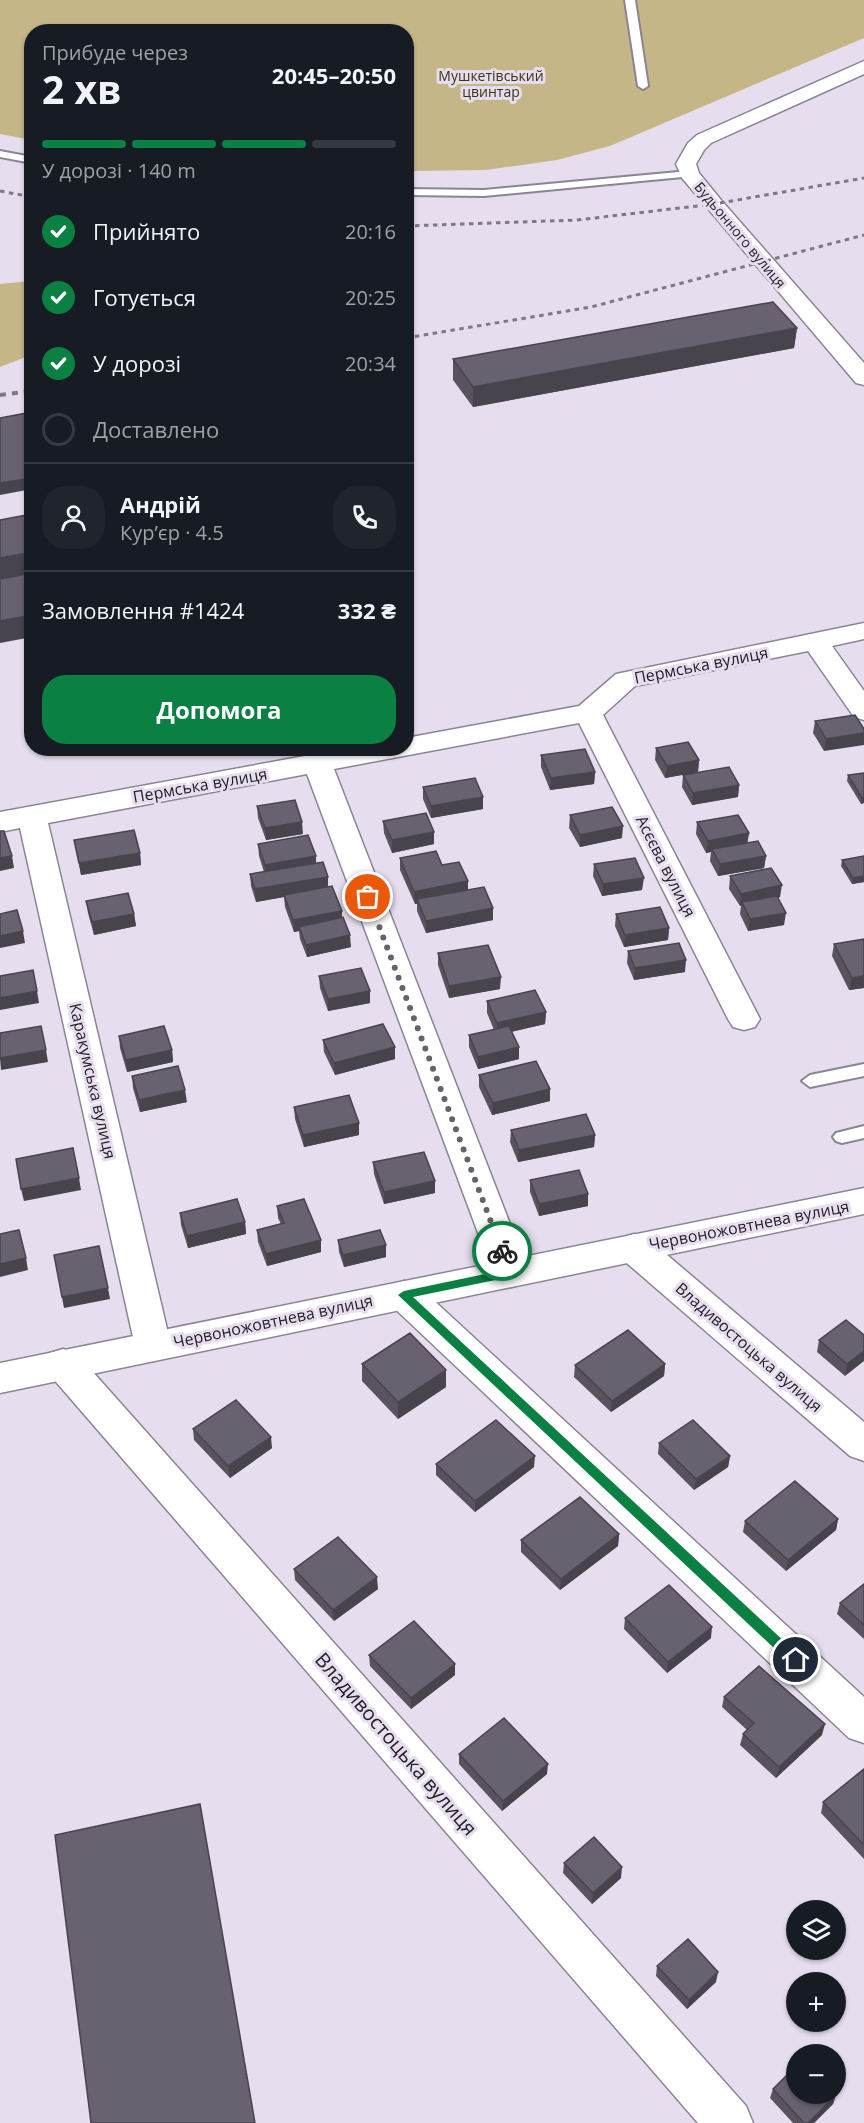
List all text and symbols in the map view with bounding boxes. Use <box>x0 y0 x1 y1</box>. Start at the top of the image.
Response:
text: Прибуде через <box>42 39 188 66</box>
text: 20:45–20:50 <box>272 60 396 90</box>
text: 2 хв <box>42 62 122 115</box>
park label: Мушкетівський цвинтар <box>438 66 544 101</box>
text: У дорозі · 140 m <box>42 157 196 184</box>
street label: Будьонного вулиця <box>690 178 790 292</box>
icon: check <box>42 215 75 248</box>
text: Прийнято <box>93 216 200 246</box>
text: 20:16 <box>345 218 396 245</box>
icon: check <box>42 281 75 314</box>
text: Готується <box>93 282 196 312</box>
text: 20:25 <box>345 284 396 311</box>
icon: check <box>42 347 75 380</box>
text: У дорозі <box>93 348 181 378</box>
text: 20:34 <box>345 350 396 377</box>
text: Доставлено <box>93 414 219 444</box>
button: person <box>42 486 105 549</box>
button: phone <box>333 486 396 549</box>
text: Андрій <box>120 489 201 519</box>
text: Кур’єр · 4.5 <box>120 519 224 546</box>
text: Замовлення #1424 <box>42 595 244 625</box>
text: 332 ₴ <box>338 595 396 625</box>
street label: Пермська вулиця <box>632 641 770 689</box>
button: Допомога <box>42 675 396 744</box>
street label: Пермська вулиця <box>131 762 269 808</box>
street label: Асєєва вулиця <box>631 811 701 921</box>
pin <box>342 871 393 922</box>
icon: bag <box>351 880 384 913</box>
street label: Каракумська вулиця <box>64 1001 122 1161</box>
street label: Червоножовтнева вулиця <box>647 1195 851 1255</box>
courier <box>472 1221 532 1281</box>
icon: bike <box>486 1235 519 1268</box>
street label: Владивостоцька вулиця <box>671 1277 827 1417</box>
street label: Червоножовтнева вулиця <box>171 1289 375 1353</box>
pin <box>770 1634 821 1685</box>
icon: home <box>779 1643 812 1676</box>
street label: Владивостоцька вулиця <box>309 1646 483 1841</box>
map controls <box>786 1900 846 2104</box>
button: layers <box>786 1900 846 1960</box>
button: + <box>786 1972 846 2032</box>
button: − <box>786 2044 846 2104</box>

